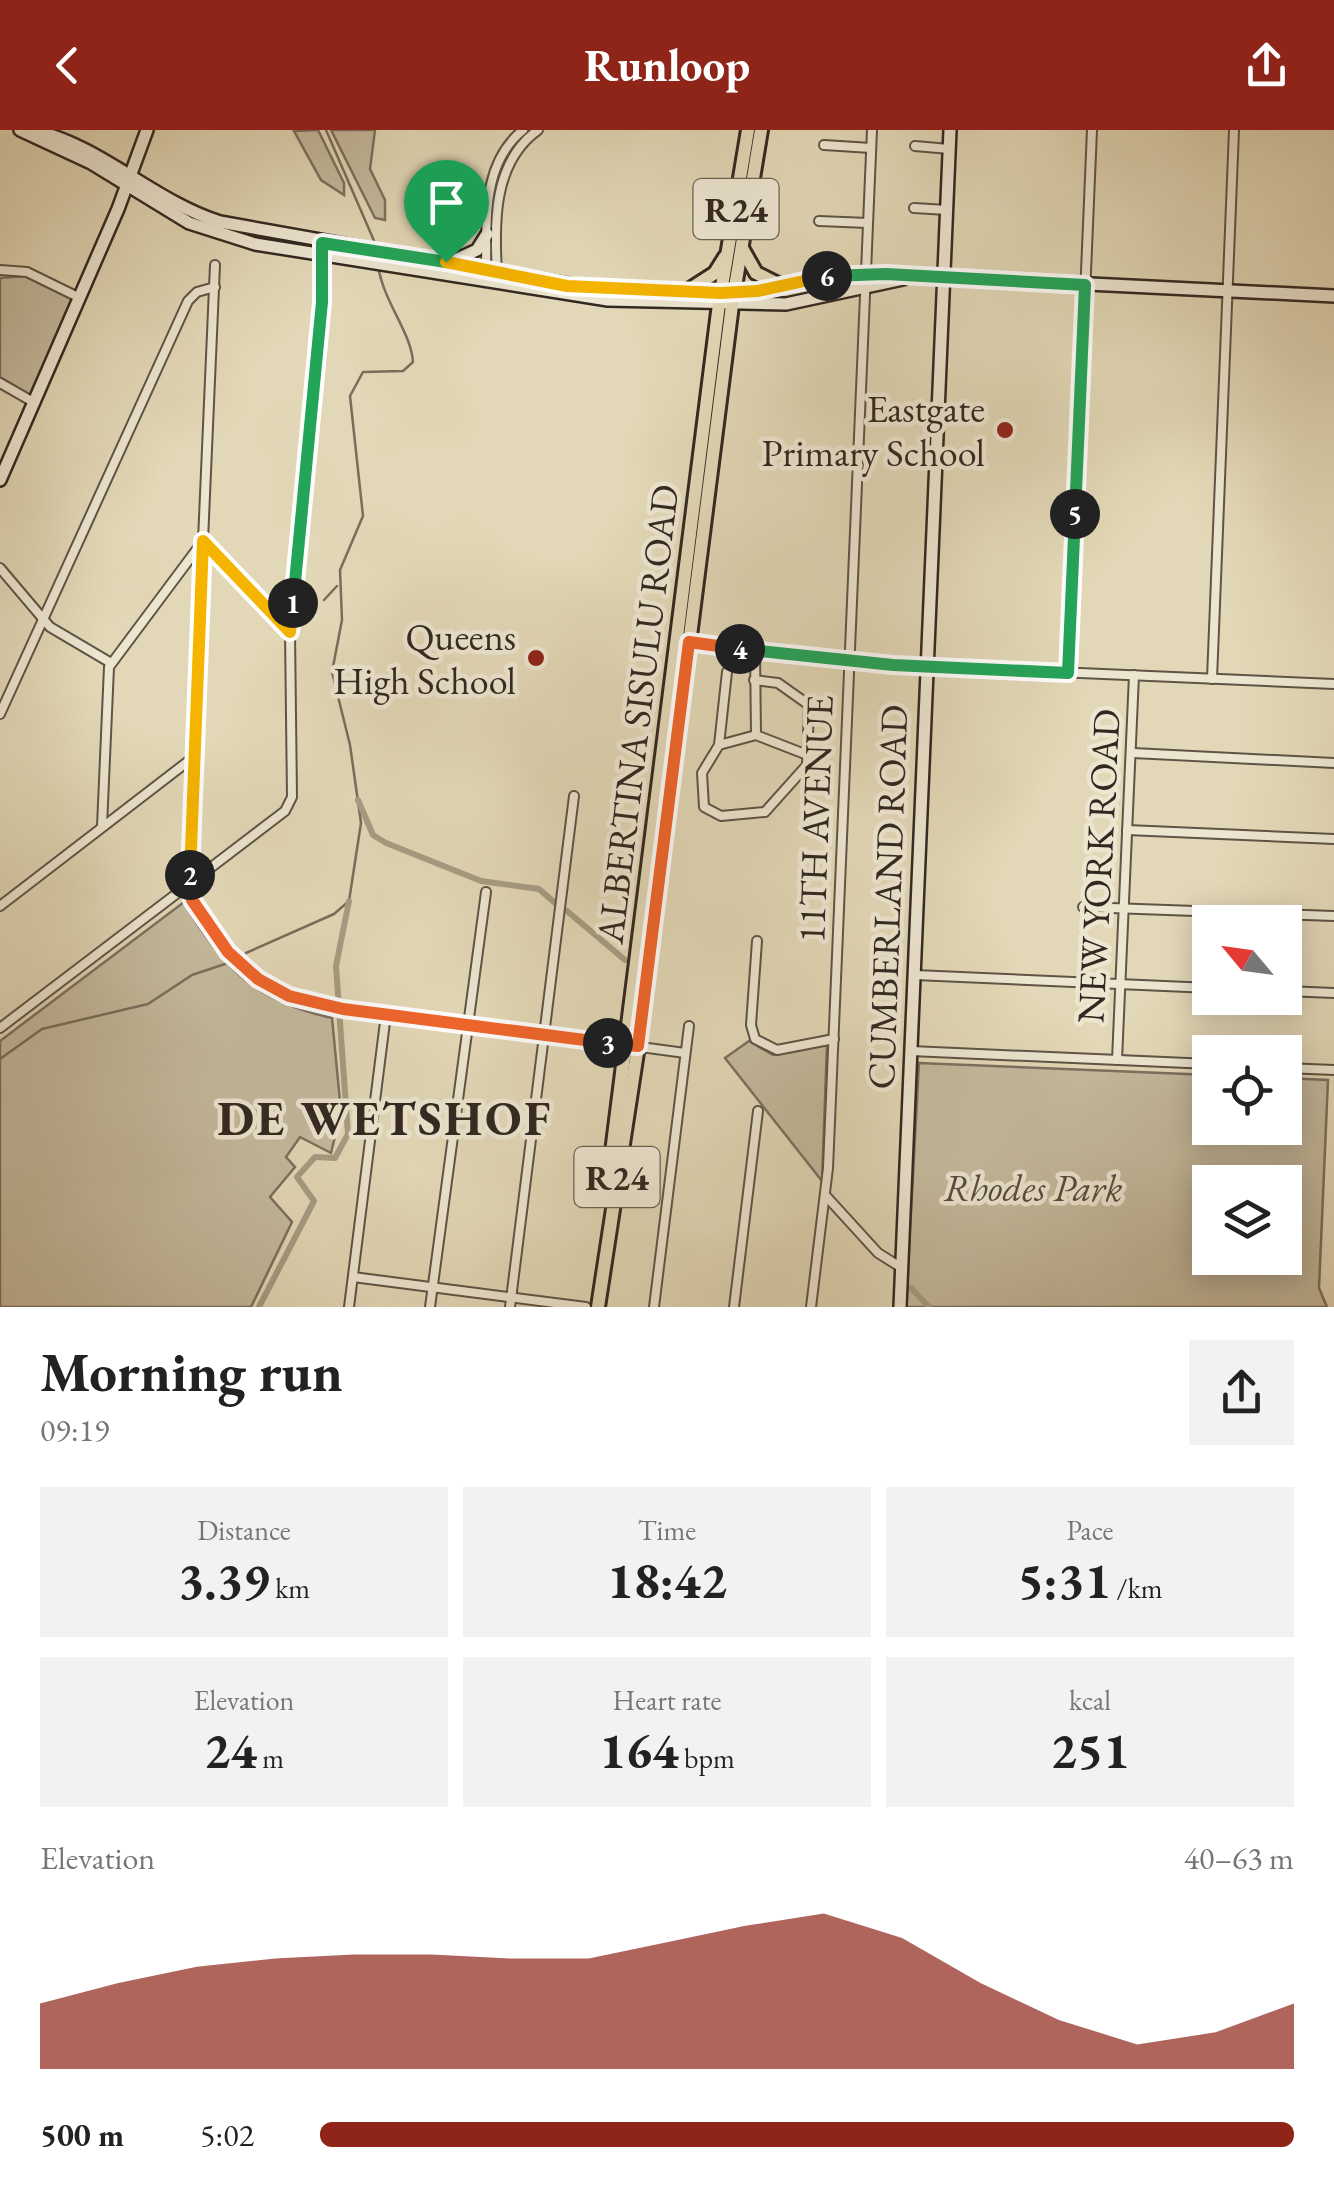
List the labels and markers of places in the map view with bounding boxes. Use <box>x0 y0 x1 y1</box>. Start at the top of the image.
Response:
pin <box>404 160 489 263</box>
pin: 6 <box>802 251 852 301</box>
place label: Eastgate Primary School <box>761 384 985 477</box>
marker: Eastgate Primary School <box>994 419 1016 441</box>
pin: 5 <box>1050 489 1100 539</box>
pin: 1 <box>268 578 318 628</box>
place label: Queens High School <box>333 612 516 705</box>
pin: 4 <box>715 624 765 674</box>
marker: Queens High School <box>525 647 547 669</box>
pin: 2 <box>165 850 215 900</box>
pin: 3 <box>583 1018 633 1068</box>

